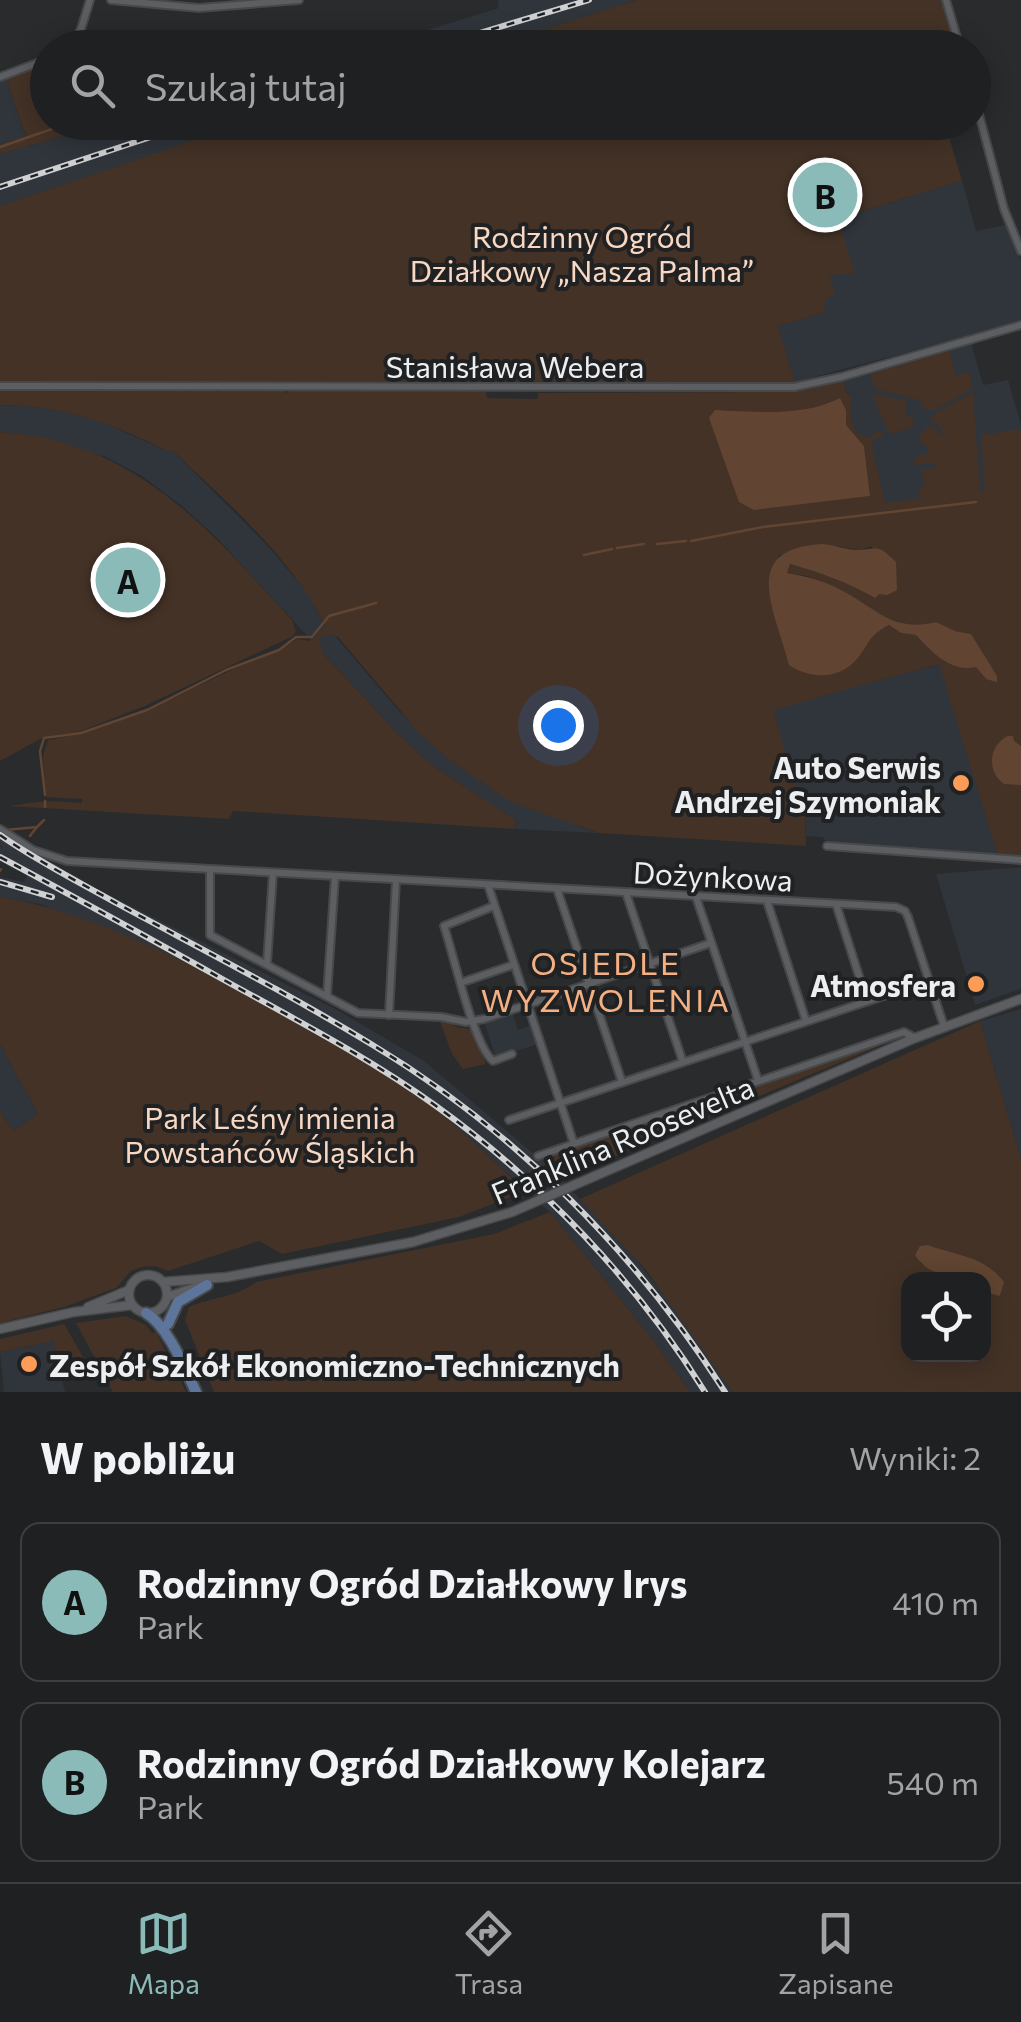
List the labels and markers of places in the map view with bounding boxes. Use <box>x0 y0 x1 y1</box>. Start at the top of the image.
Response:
pin: B <box>792 158 858 232</box>
pin: A <box>96 542 160 618</box>
place label: Auto Serwis Andrzej Szymoniak <box>674 748 941 819</box>
marker: Auto Serwis Andrzej Szymoniak <box>950 772 972 794</box>
place label: Atmosfera <box>810 966 956 1003</box>
marker: Atmosfera <box>965 973 987 995</box>
place label: Zespół Szkół Ekonomiczno-Technicznych <box>49 1346 620 1383</box>
marker: Zespół Szkół Ekonomiczno-Technicznych <box>18 1353 40 1375</box>

